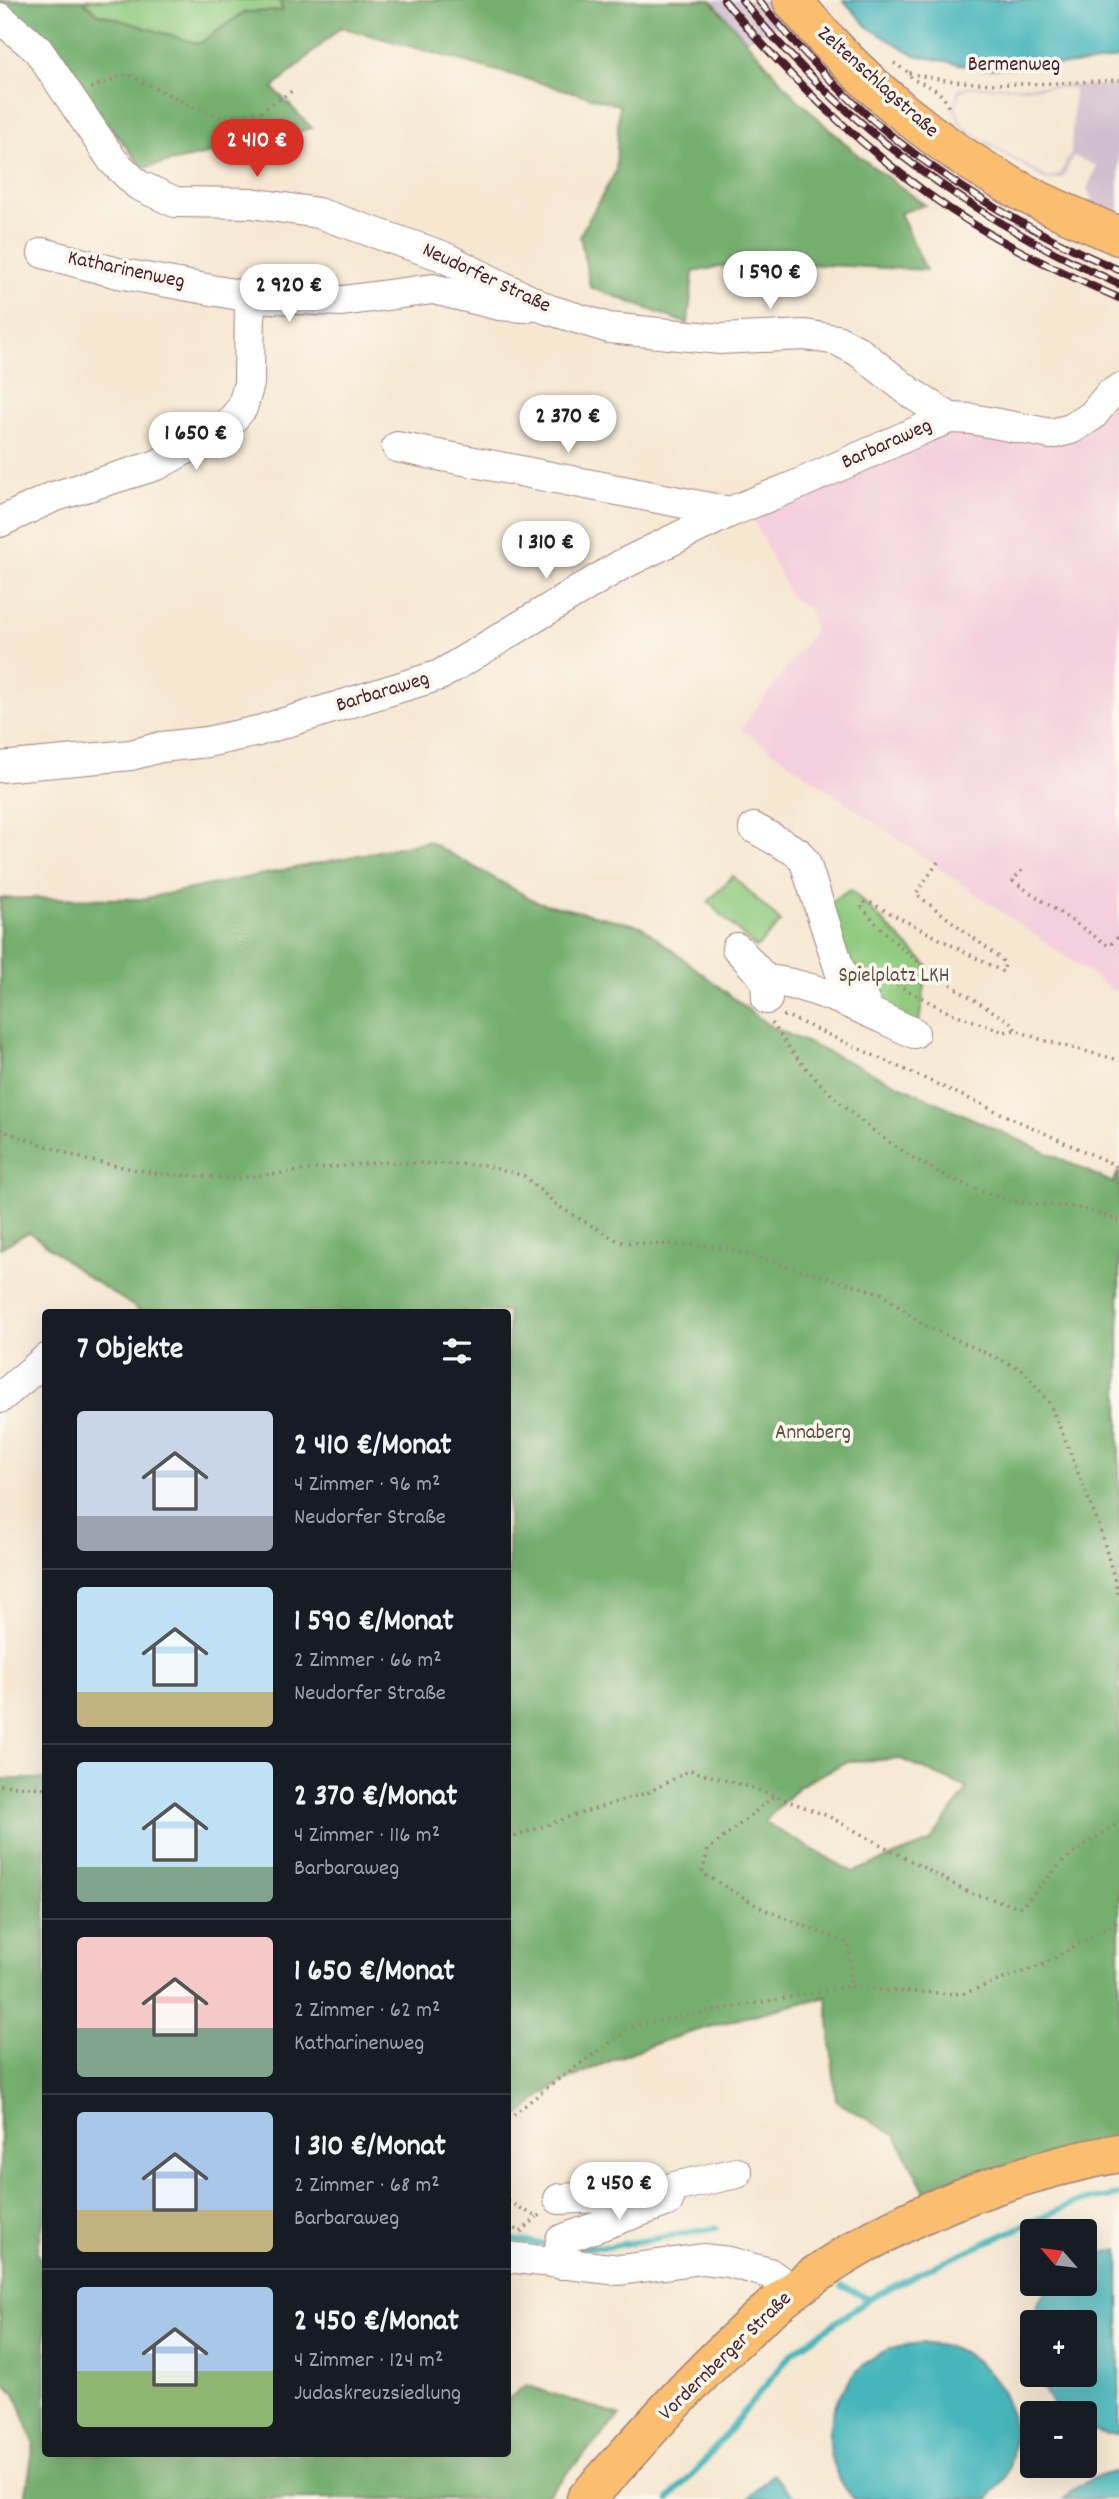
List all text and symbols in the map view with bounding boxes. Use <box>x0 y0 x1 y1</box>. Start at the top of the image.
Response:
street label: Zeltenschlagstraße <box>810 20 944 146</box>
street label: Bermenweg <box>968 51 1060 81</box>
pin: 2 410 € <box>192 120 322 179</box>
text: 2 410 € <box>227 125 287 158</box>
street label: Neudorfer Straße <box>417 236 555 322</box>
street label: Katharinenweg <box>65 244 187 298</box>
pin: 1 590 € <box>705 252 835 311</box>
text: 1 590 € <box>739 257 801 290</box>
pin: 2 920 € <box>224 264 354 324</box>
text: 2 920 € <box>256 270 322 303</box>
pin: 2 370 € <box>503 396 633 455</box>
text: 2 370 € <box>536 401 600 434</box>
pin: 1 650 € <box>131 412 261 472</box>
street label: Barbaraweg <box>837 412 937 478</box>
text: 1 650 € <box>165 418 227 451</box>
pin: 1 310 € <box>481 522 611 581</box>
text: 1 310 € <box>518 527 574 560</box>
street label: Barbaraweg <box>333 665 433 721</box>
park label: Spielplatz LKH <box>838 962 950 992</box>
text: 7 Objekte <box>77 1330 183 1373</box>
icon: filters <box>438 1332 476 1370</box>
park label: Annaberg <box>775 1419 851 1449</box>
text: 2 410 €/Monat <box>294 1426 451 1469</box>
icon: home <box>133 1439 217 1523</box>
text: 4 Zimmer · 96 m² <box>294 1469 440 1502</box>
text: Neudorfer Straße <box>294 1502 446 1535</box>
text: 1 590 €/Monat <box>294 1602 454 1645</box>
icon: home <box>133 1615 217 1699</box>
text: 2 Zimmer · 66 m² <box>294 1645 442 1678</box>
text: Neudorfer Straße <box>294 1678 446 1711</box>
text: 2 370 €/Monat <box>294 1777 457 1820</box>
icon: home <box>133 1790 217 1874</box>
text: 4 Zimmer · 116 m² <box>294 1820 440 1853</box>
text: Barbaraweg <box>294 1853 399 1886</box>
text: 1 650 €/Monat <box>294 1952 454 1995</box>
icon: home <box>133 1965 217 2049</box>
text: 2 Zimmer · 62 m² <box>294 1995 441 2028</box>
text: Katharinenweg <box>294 2028 424 2061</box>
text: 1 310 €/Monat <box>294 2127 446 2170</box>
icon: home <box>133 2140 217 2224</box>
pin: 2 450 € <box>554 2162 684 2222</box>
text: 2 450 € <box>586 2168 652 2201</box>
text: 2 Zimmer · 68 m² <box>294 2170 440 2203</box>
text: Barbaraweg <box>294 2203 399 2236</box>
north arrow <box>1020 2219 1097 2296</box>
map controls <box>1020 2219 1097 2478</box>
street label: Vordernberger Straße <box>653 2285 799 2429</box>
text: 2 450 €/Monat <box>294 2302 459 2345</box>
button: + <box>1020 2310 1097 2387</box>
icon: home <box>133 2315 217 2399</box>
text: 4 Zimmer · 124 m² <box>294 2345 443 2378</box>
text: Judaskreuzsiedlung <box>294 2378 461 2411</box>
button: − <box>1020 2401 1097 2478</box>

